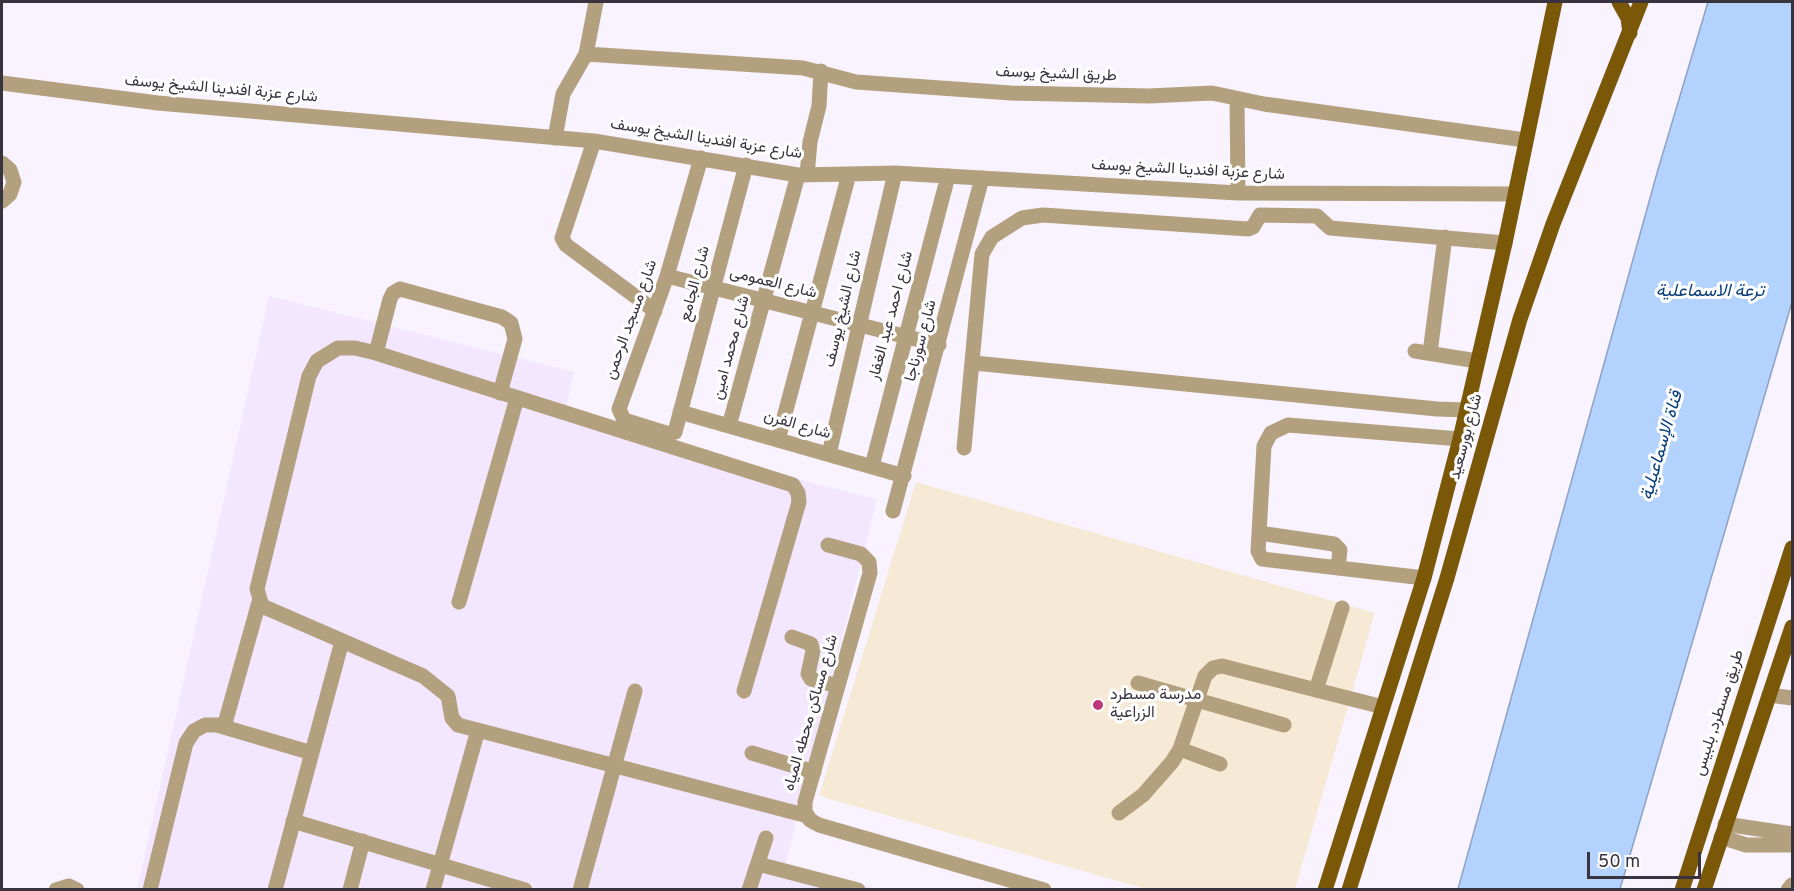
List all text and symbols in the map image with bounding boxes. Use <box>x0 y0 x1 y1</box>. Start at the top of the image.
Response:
street label: طريق الشيخ يوسف <box>995 63 1117 87</box>
street label: شارع عزبة افندينا الشيخ يوسف <box>124 72 318 108</box>
street label: شارع عزبة افندينا الشيخ يوسف <box>609 115 803 165</box>
street label: شارع عزبة افندينا الشيخ يوسف <box>1091 156 1285 186</box>
street label: شارع الجامع <box>677 244 715 324</box>
street label: شارع الشيخ يوسف <box>821 249 867 369</box>
street label: شارع احمد عبد الغفار <box>866 249 918 383</box>
street label: شارع مسجد الرحمن <box>601 258 663 382</box>
street label: شارع العمومى <box>728 264 818 304</box>
water label: ترعة الاسماعلية <box>1656 281 1764 303</box>
street label: شارع محمد امين <box>709 294 755 402</box>
street label: شارع سورناجا <box>902 298 942 384</box>
water label: قناة الإسماعيلية <box>1637 389 1689 503</box>
street label: شارع بورسعيد <box>1446 392 1488 482</box>
street label: شارع الفرن <box>761 407 833 445</box>
street label: شارع مساكن محطه المياه <box>780 633 844 793</box>
street label: طريق مسطرد, بلبيس <box>1691 648 1749 778</box>
place label: مدرسة مسطرد الزراعية <box>1110 686 1201 724</box>
marker: مدرسة مسطرد الزراعية <box>1091 698 1105 712</box>
scale bar <box>1590 840 1704 878</box>
text: 50 m <box>1598 851 1640 874</box>

